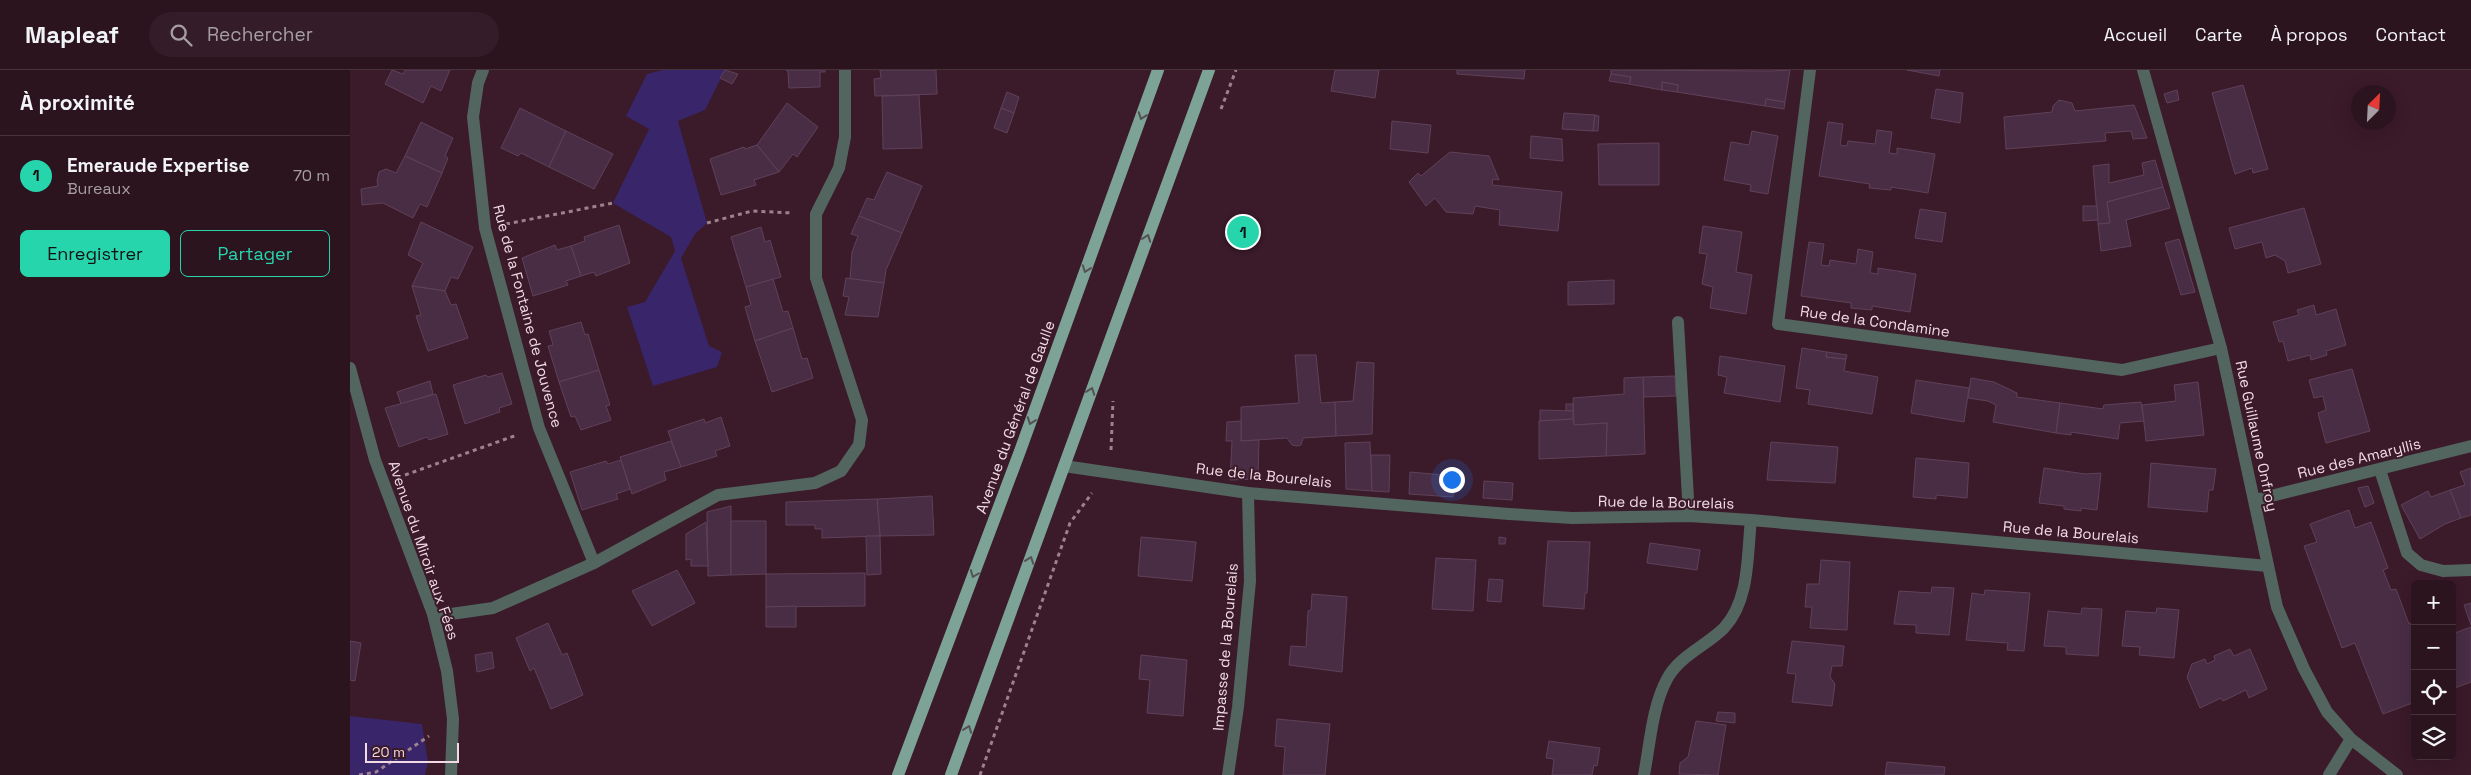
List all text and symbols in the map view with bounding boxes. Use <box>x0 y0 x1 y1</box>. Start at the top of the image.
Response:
search box <box>149 12 499 57</box>
text: Mapleaf <box>25 19 119 50</box>
icon: search <box>167 21 195 49</box>
text: Rechercher <box>207 22 313 47</box>
text: Accueil <box>2104 23 2167 46</box>
text: Carte <box>2195 23 2242 46</box>
text: À propos <box>2270 23 2348 46</box>
text: Contact <box>2376 23 2446 46</box>
north arrow <box>2351 85 2396 130</box>
text: À proximité <box>20 89 135 116</box>
one-way arrow <box>1138 111 1148 120</box>
text: Emeraude Expertise <box>67 153 249 178</box>
text: 1 <box>32 165 40 186</box>
text: 70 m <box>293 165 330 186</box>
text: Bureaux <box>67 178 131 199</box>
street label: Rue de la Fontaine de Jouvence <box>489 202 567 430</box>
pin: 1 <box>1227 213 1259 251</box>
button: Enregistrer <box>20 230 170 277</box>
button: Partager <box>180 230 330 277</box>
one-way arrow <box>1141 235 1151 243</box>
one-way arrow <box>1082 264 1092 272</box>
street label: Rue de la Condamine <box>1799 301 1951 341</box>
street label: Avenue du Général de Gaulle <box>971 318 1059 516</box>
street label: Rue Guillaume Onfroy <box>2232 359 2282 513</box>
one-way arrow <box>1085 387 1095 396</box>
one-way arrow <box>1027 417 1037 425</box>
street label: Rue des Amaryllis <box>2295 433 2423 482</box>
street label: Avenue du Miroir aux Fées <box>384 458 464 642</box>
street label: Rue de la Bourelais <box>1195 458 1333 492</box>
your location <box>1439 467 1465 493</box>
street label: Rue de la Bourelais <box>1598 491 1734 513</box>
street label: Rue de la Bourelais <box>2002 517 2140 547</box>
one-way arrow <box>1024 556 1034 565</box>
street label: Impasse de la Bourelais <box>1208 562 1242 732</box>
one-way arrow <box>970 569 980 577</box>
map controls <box>2411 580 2456 760</box>
button: + <box>2411 580 2456 625</box>
button: − <box>2411 625 2456 670</box>
button: locate <box>2411 670 2456 715</box>
button: layers <box>2411 715 2456 760</box>
one-way arrow <box>962 725 972 734</box>
scale bar <box>365 740 459 763</box>
text: 20 m <box>372 743 405 761</box>

